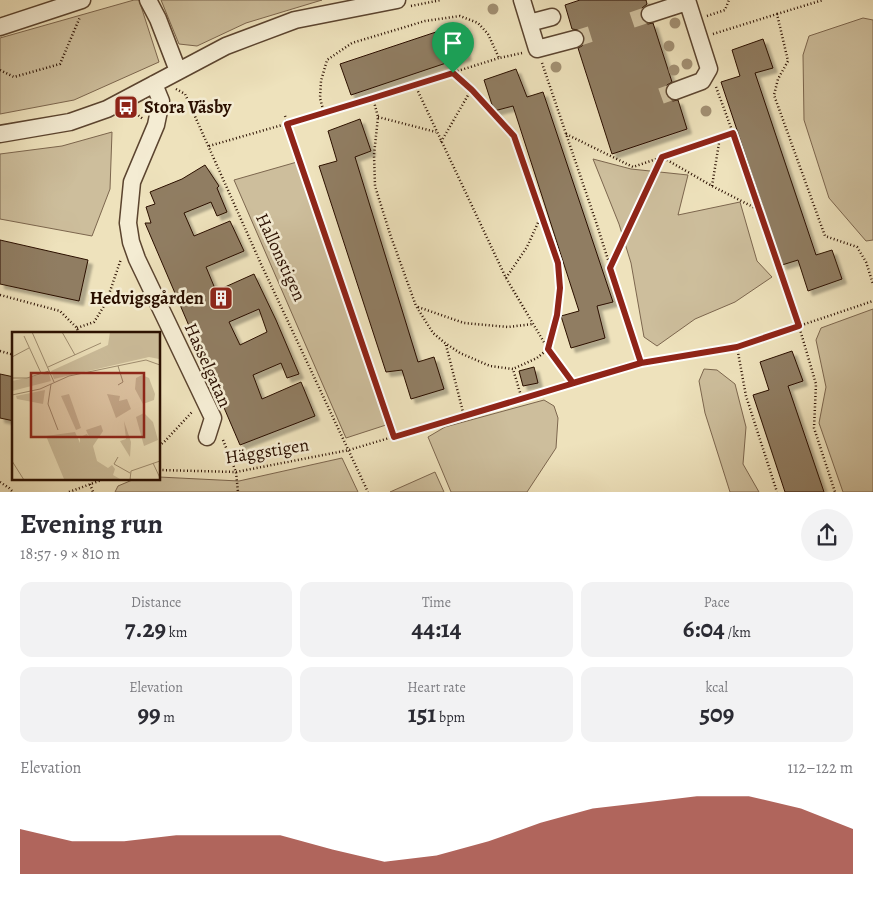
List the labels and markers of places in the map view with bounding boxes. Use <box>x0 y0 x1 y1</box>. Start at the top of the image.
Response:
pin <box>432 22 474 73</box>
bus stop icon: Stora Väsby <box>113 94 139 120</box>
place label: Stora Väsby <box>144 95 232 119</box>
building icon: Hedvigsgården <box>208 285 234 311</box>
place label: Hedvigsgården <box>90 286 204 310</box>

